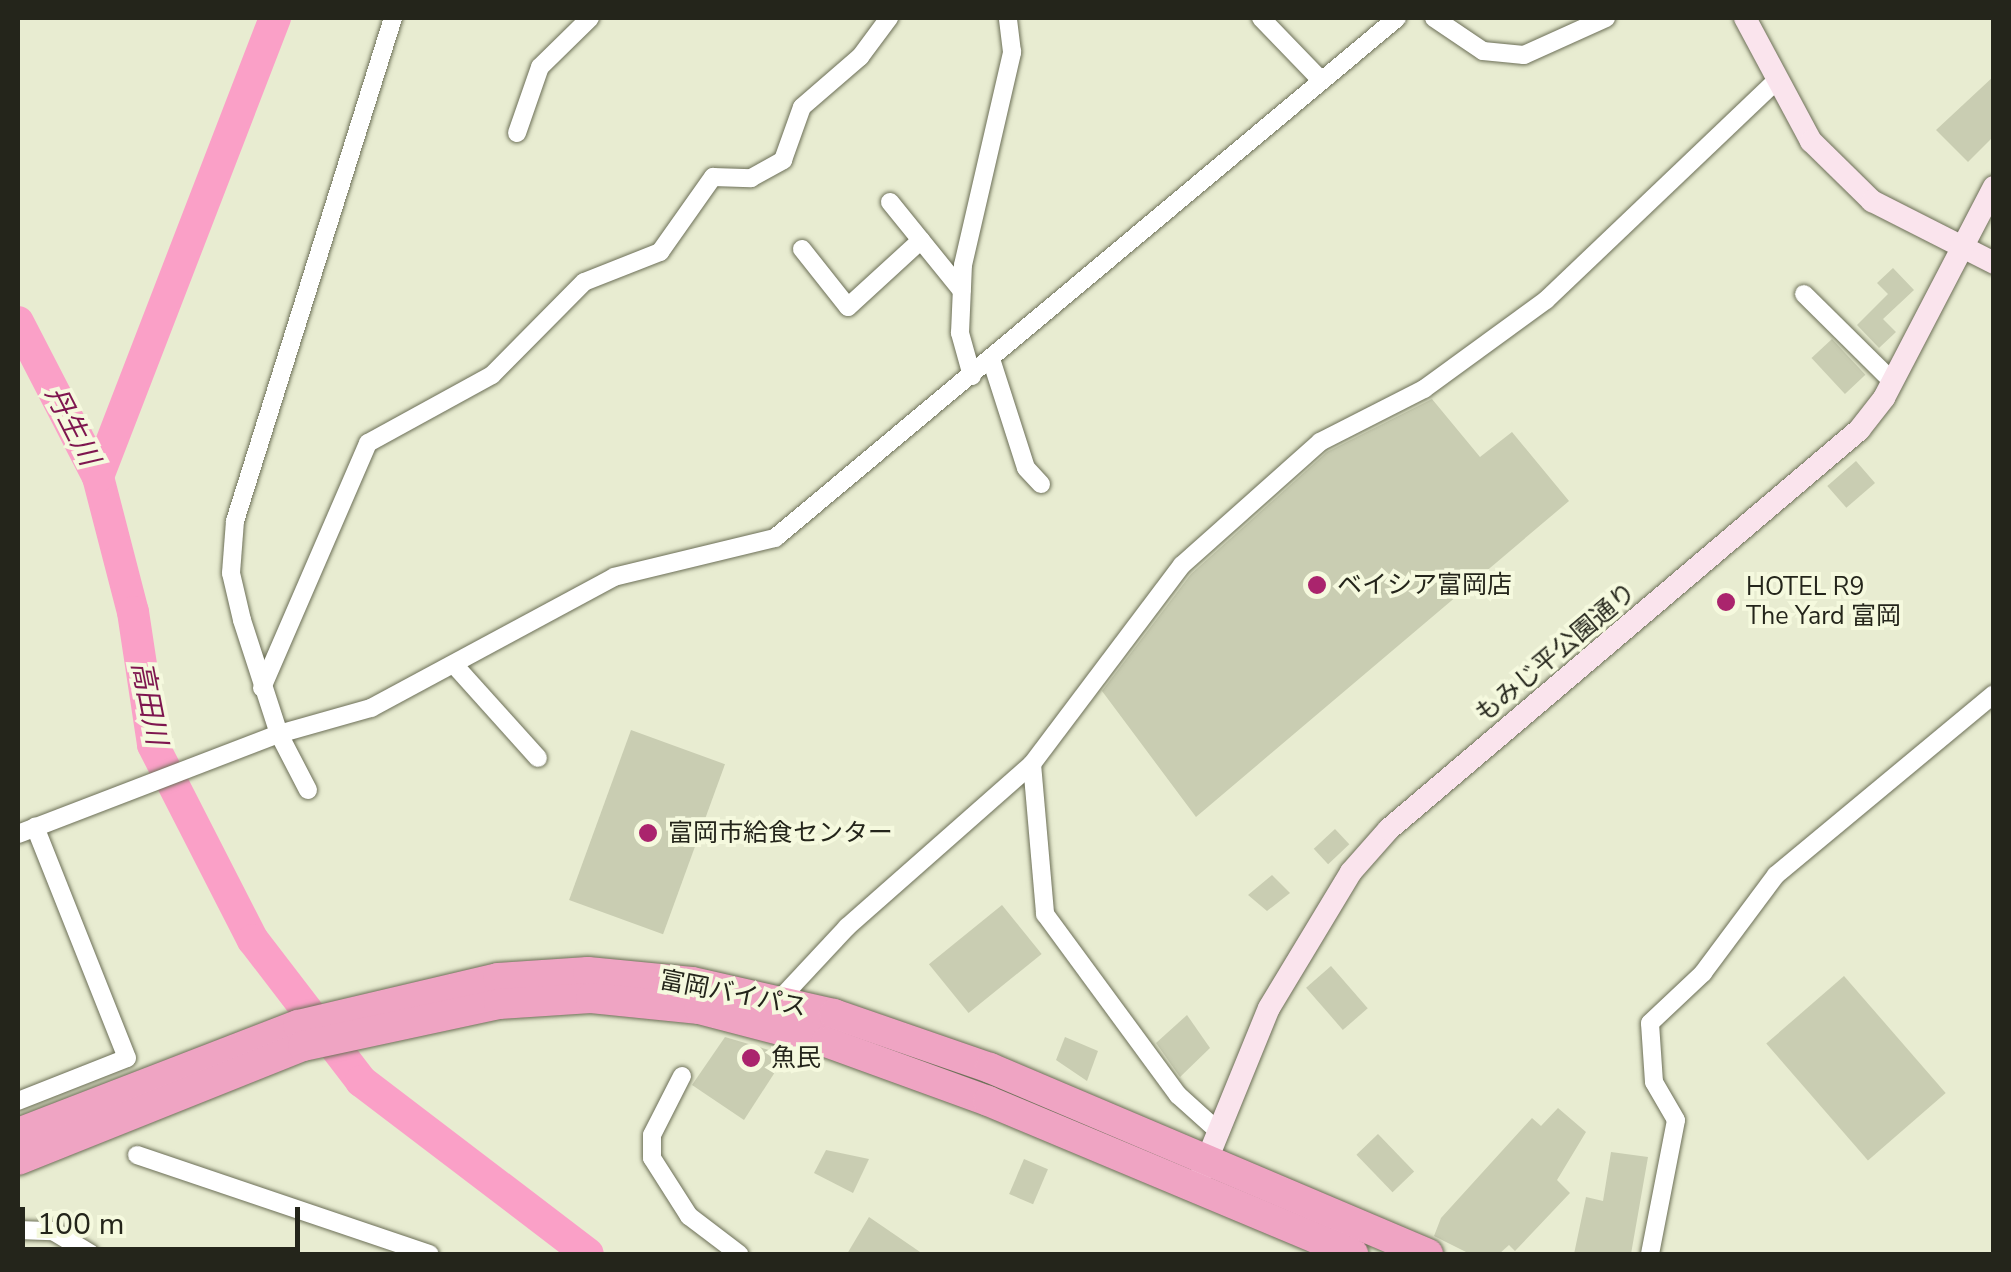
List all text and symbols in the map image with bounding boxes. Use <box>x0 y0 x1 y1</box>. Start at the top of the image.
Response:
water label: 丹生川 <box>38 381 106 471</box>
place label: ベイシア富岡店 <box>1337 570 1512 600</box>
place label: HOTEL R9 The Yard 富岡 <box>1746 573 1901 632</box>
marker: ベイシア富岡店 <box>1306 574 1328 596</box>
street label: もみじ平公園通り <box>1470 577 1642 729</box>
marker: HOTEL R9 The Yard 富岡 <box>1715 591 1737 613</box>
water label: 高田川 <box>124 659 174 747</box>
place label: 富岡市給食センター <box>668 818 893 848</box>
marker: 富岡市給食センター <box>637 822 659 844</box>
street label: 富岡バイパス <box>657 965 809 1023</box>
place label: 魚民 <box>771 1043 821 1073</box>
marker: 魚民 <box>740 1047 762 1069</box>
scale bar <box>25 1187 305 1249</box>
text: 100 m <box>37 1204 124 1245</box>

